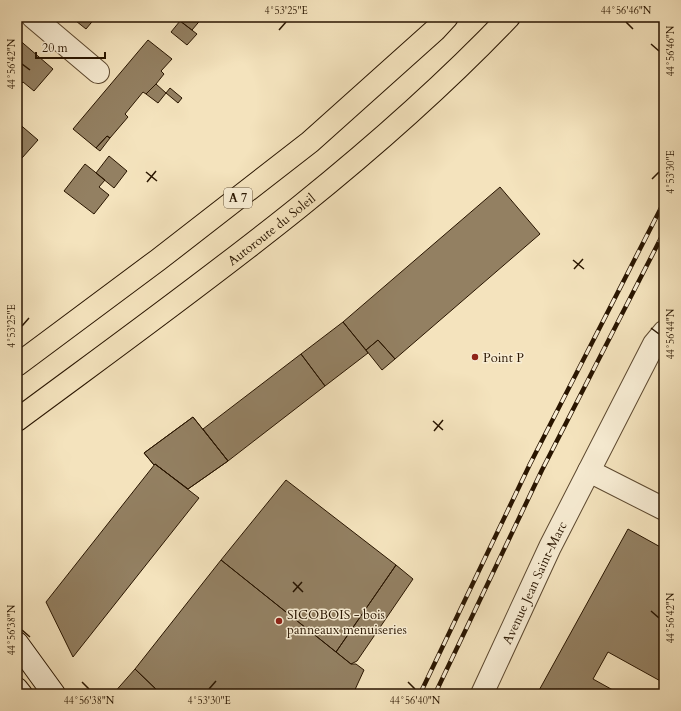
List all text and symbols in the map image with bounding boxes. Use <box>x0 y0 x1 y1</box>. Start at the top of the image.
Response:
text: 4°53'25"E <box>264 4 308 18</box>
text: 44°56'46"N <box>601 4 652 18</box>
text: 44°56'46"N <box>664 25 678 76</box>
scale bar <box>36 34 105 60</box>
text: 44°56'42"N <box>5 38 19 89</box>
text: 20 m <box>42 40 69 56</box>
text: 4°53'30"E <box>664 150 678 194</box>
road number: A 7 <box>224 188 252 208</box>
street label: Autoroute du Soleil <box>224 189 320 270</box>
text: 4°53'25"E <box>5 304 19 348</box>
text: 44°56'44"N <box>664 308 678 359</box>
place label: Point P <box>483 349 524 367</box>
marker: Point P <box>470 352 480 362</box>
street label: Avenue Jean Saint-Marc <box>498 518 572 647</box>
text: 44°56'42"N <box>664 592 678 643</box>
text: 44°56'38"N <box>5 604 19 655</box>
place label: SICOBOIS - bois panneaux menuiseries <box>287 606 407 639</box>
marker: SICOBOIS - bois panneaux menuiseries <box>274 616 284 626</box>
text: 44°56'38"N <box>64 694 115 708</box>
text: 4°53'30"E <box>187 694 231 708</box>
text: 44°56'40"N <box>390 694 441 708</box>

